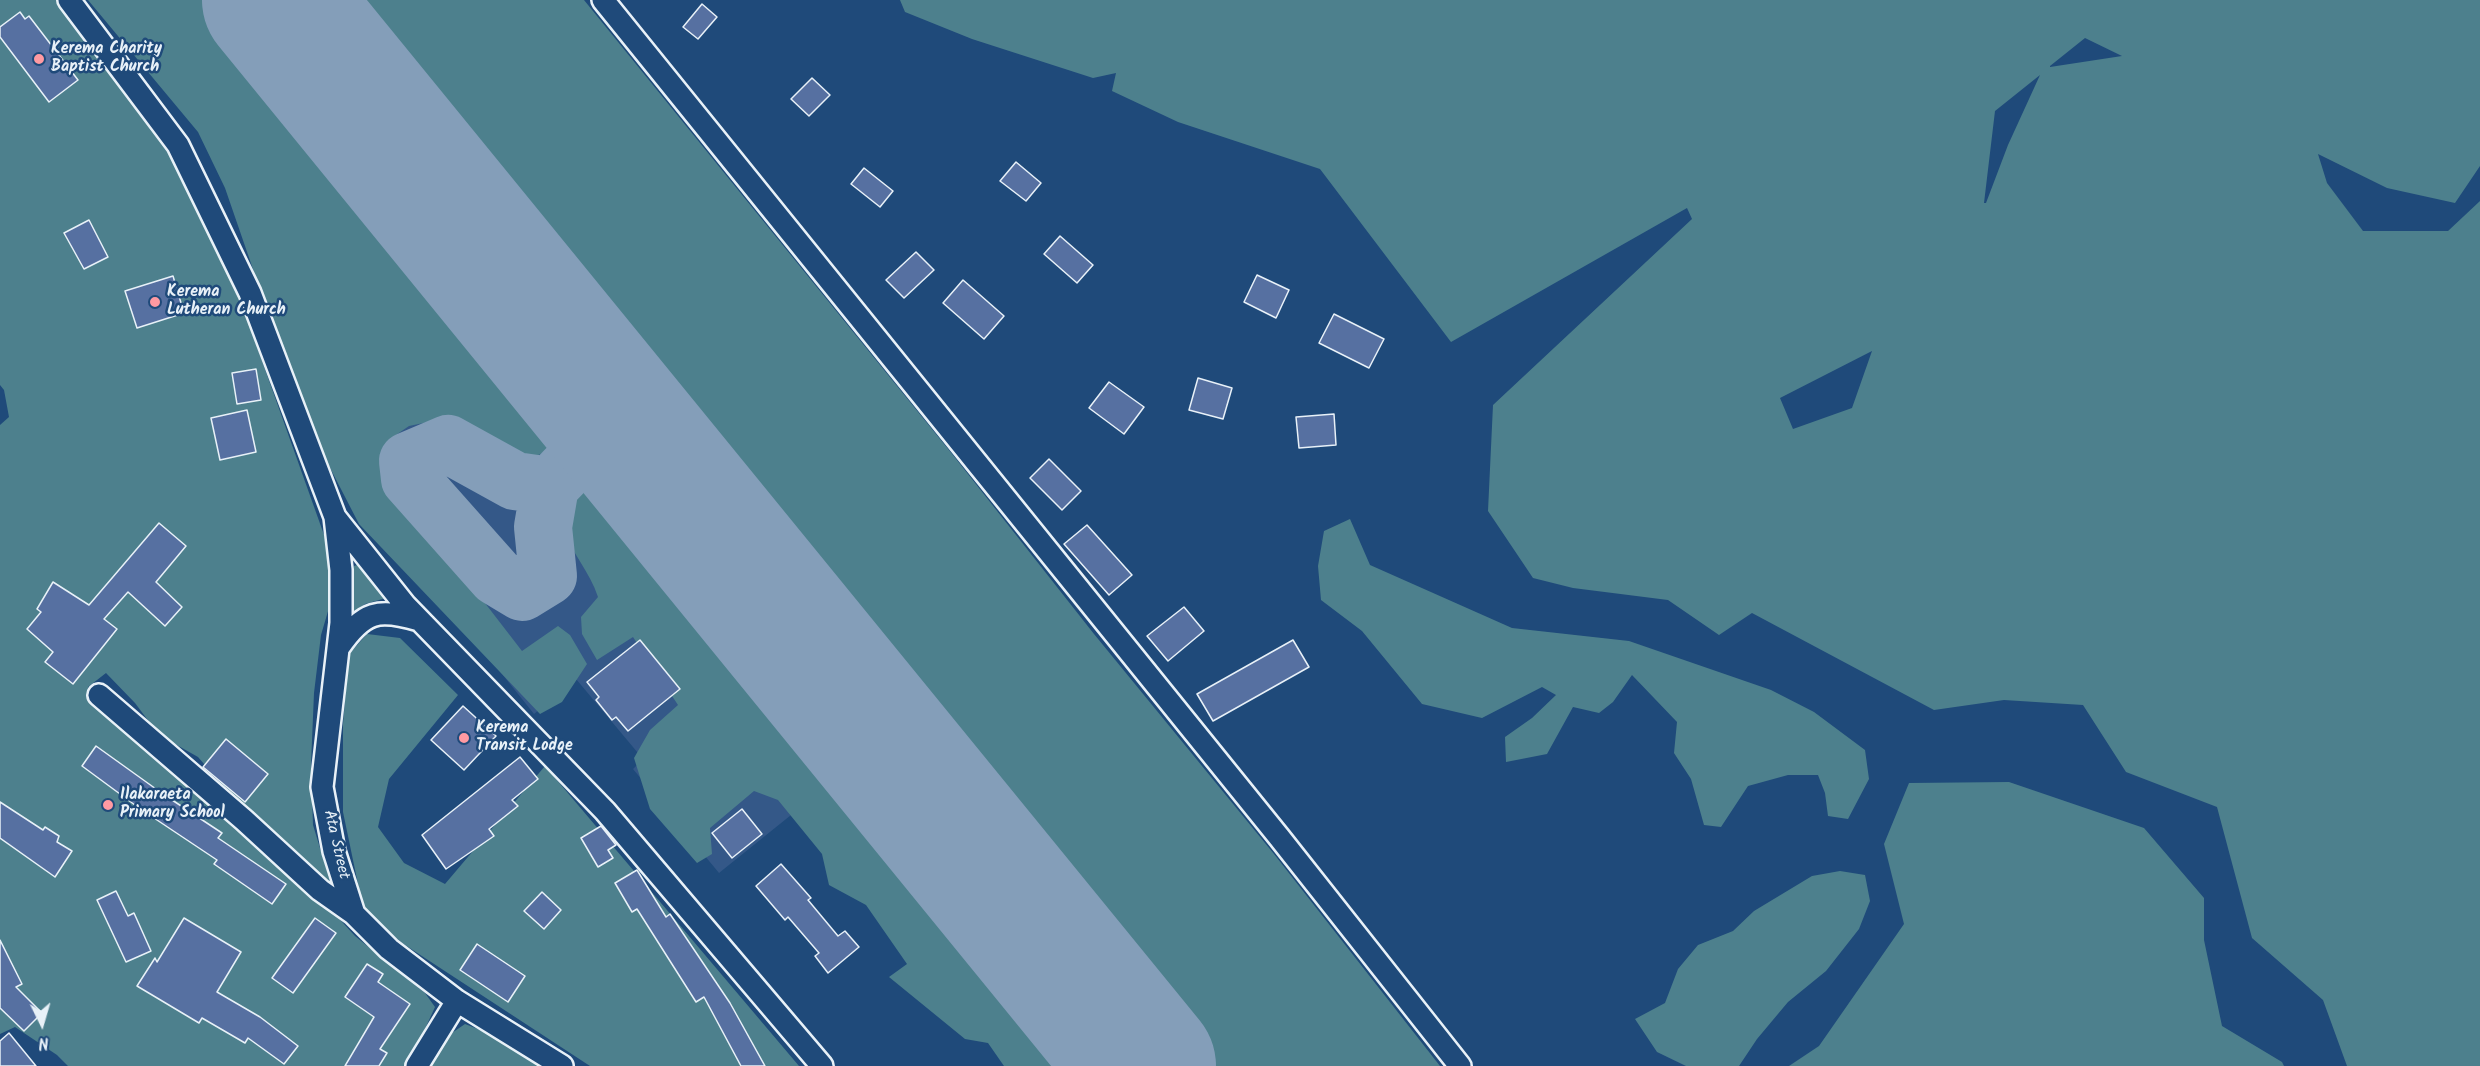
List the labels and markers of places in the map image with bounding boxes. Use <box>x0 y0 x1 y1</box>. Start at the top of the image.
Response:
place label: Kerema Charity Baptist Church <box>51 40 162 78</box>
marker: Kerema Charity Baptist Church <box>32 52 46 66</box>
place label: Kerema Lutheran Church <box>167 283 286 321</box>
marker: Kerema Lutheran Church <box>148 295 162 309</box>
place label: Kerema Transit Lodge <box>476 719 573 757</box>
marker: Kerema Transit Lodge <box>457 731 471 745</box>
place label: Ilakaraeta Primary School <box>120 786 225 824</box>
marker: Ilakaraeta Primary School <box>101 798 115 812</box>

